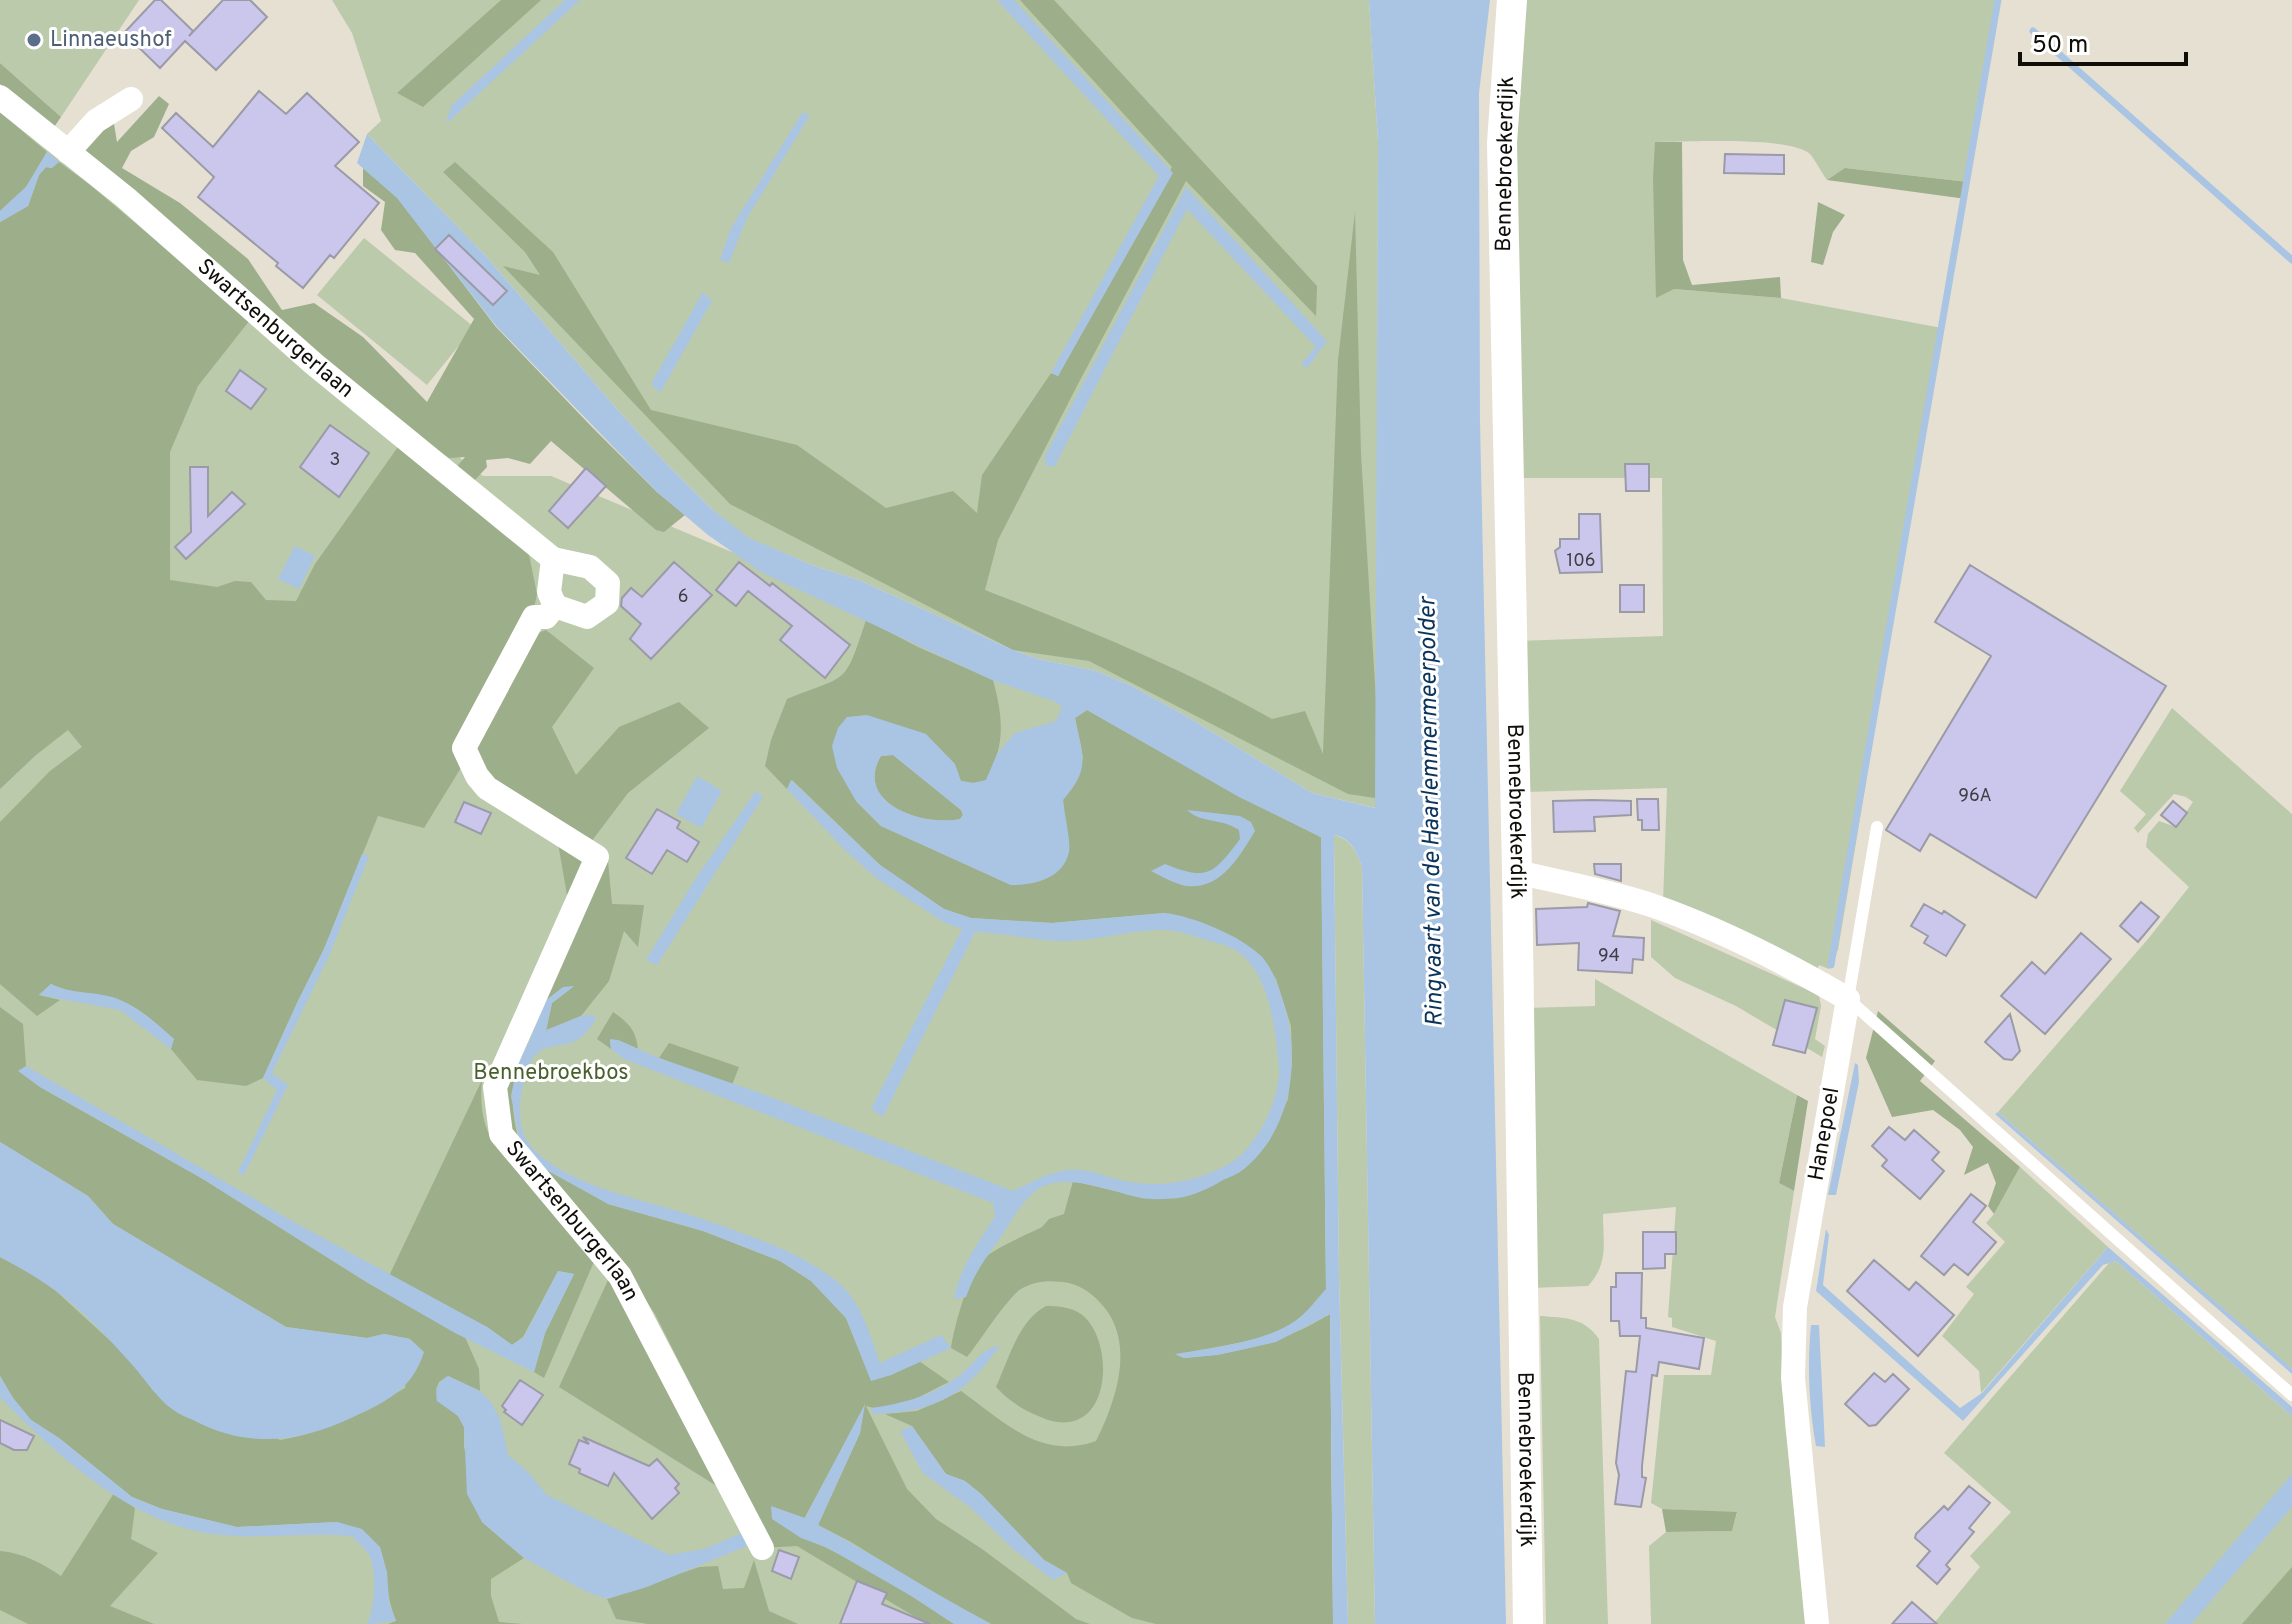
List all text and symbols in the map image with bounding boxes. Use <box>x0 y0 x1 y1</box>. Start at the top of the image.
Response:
scale bar <box>2020 16 2186 66</box>
place label: Linnaeushof <box>50 27 172 54</box>
marker: Linnaeushof <box>25 31 43 49</box>
text: 50 m <box>2032 31 2088 61</box>
street label: Bennebroekerdijk <box>1491 76 1521 252</box>
street label: Swartsenburgerlaan <box>191 253 359 404</box>
house number: 3 <box>330 449 340 472</box>
house number: 106 <box>1566 550 1596 573</box>
house number: 6 <box>678 586 688 609</box>
water label: Ringvaart van de Haarlemmermeerpolder <box>1413 595 1451 1027</box>
street label: Bennebroekerdijk <box>1500 723 1531 900</box>
house number: 96A <box>1958 785 1992 808</box>
house number: 94 <box>1598 945 1620 968</box>
park label: Bennebroekbos <box>473 1060 629 1087</box>
street label: Hanepoel <box>1804 1085 1846 1183</box>
street label: Swartsenburgerlaan <box>499 1136 644 1306</box>
street label: Bennebroekerdijk <box>1511 1371 1540 1547</box>

